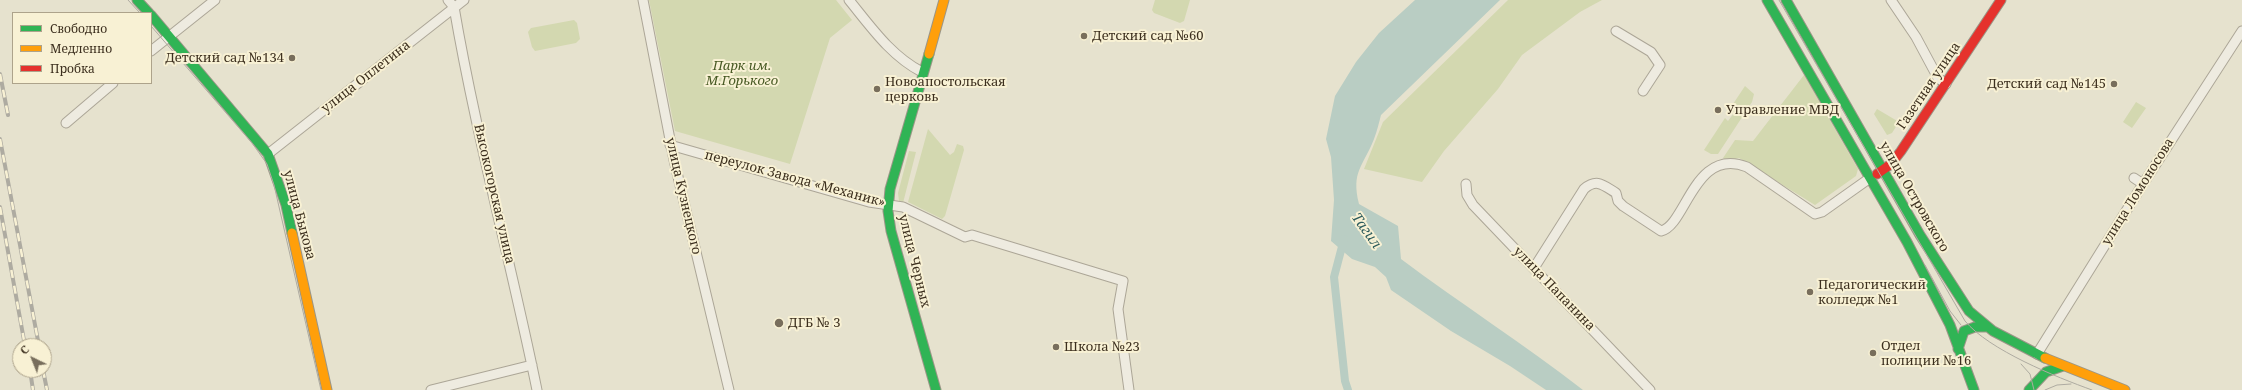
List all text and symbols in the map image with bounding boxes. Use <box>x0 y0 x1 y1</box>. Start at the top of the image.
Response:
legend <box>12 12 152 84</box>
text: Свободно <box>50 20 107 37</box>
place label: Детский сад №60 <box>1092 28 1204 44</box>
marker: Детский сад №60 <box>1079 31 1089 41</box>
street label: улица Оплетина <box>318 37 414 117</box>
street label: Газетная улица <box>1894 39 1964 133</box>
text: Медленно <box>50 40 112 57</box>
place label: Детский сад №134 <box>165 50 284 66</box>
marker: Детский сад №134 <box>287 53 297 63</box>
park label: Парк им. М.Горького <box>706 58 778 89</box>
text: Пробка <box>50 60 95 77</box>
place label: Новоапостольская церковь <box>885 74 1006 105</box>
place label: Детский сад №145 <box>1987 76 2106 92</box>
marker: Детский сад №145 <box>2109 79 2119 89</box>
marker: Новоапостольская церковь <box>872 84 882 94</box>
place label: Управление МВД <box>1726 102 1839 118</box>
marker: Управление МВД <box>1713 105 1723 115</box>
street label: Высокогорская улица <box>470 123 518 265</box>
street label: улица Ломоносова <box>2099 135 2177 249</box>
street label: улица Кузнецкого <box>662 136 704 256</box>
street label: улица Островского <box>1876 139 1952 255</box>
street label: переулок Завода «Механик» <box>703 147 887 211</box>
street label: улица Быкова <box>280 168 318 262</box>
water label: Тагил <box>1348 210 1384 252</box>
street label: улица Черных <box>895 213 933 309</box>
street label: улица Папанина <box>1510 244 1598 334</box>
place label: Педагогический колледж №1 <box>1818 277 1926 308</box>
marker: Педагогический колледж №1 <box>1805 287 1815 297</box>
place label: ДГБ № 3 <box>788 315 841 331</box>
marker: ДГБ № 3 <box>773 317 785 329</box>
north arrow <box>12 338 52 378</box>
place label: Отдел полиции №16 <box>1881 338 1971 369</box>
place label: Школа №23 <box>1064 339 1140 355</box>
text: С <box>16 342 32 358</box>
marker: Школа №23 <box>1051 342 1061 352</box>
marker: Отдел полиции №16 <box>1868 348 1878 358</box>

